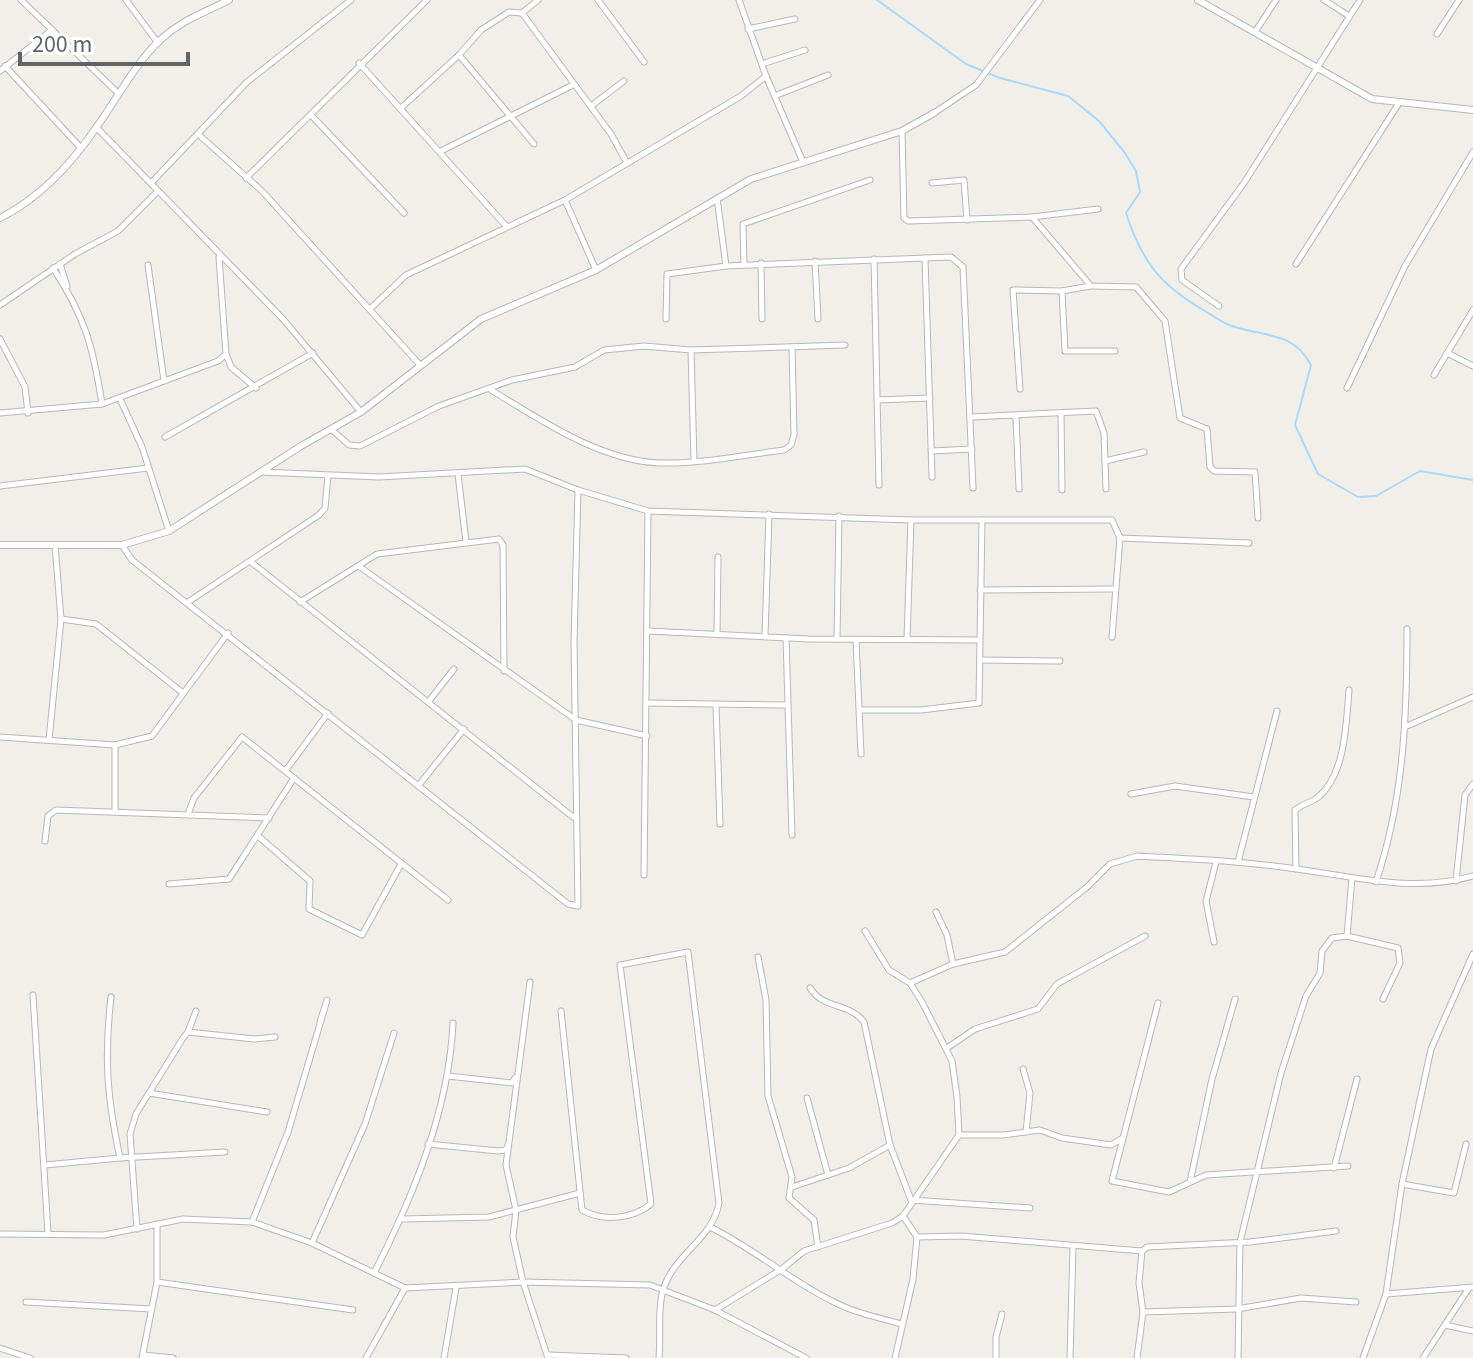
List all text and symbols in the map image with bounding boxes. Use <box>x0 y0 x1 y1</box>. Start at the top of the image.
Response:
scale bar <box>20 16 188 66</box>
text: 200 m <box>32 27 92 62</box>

